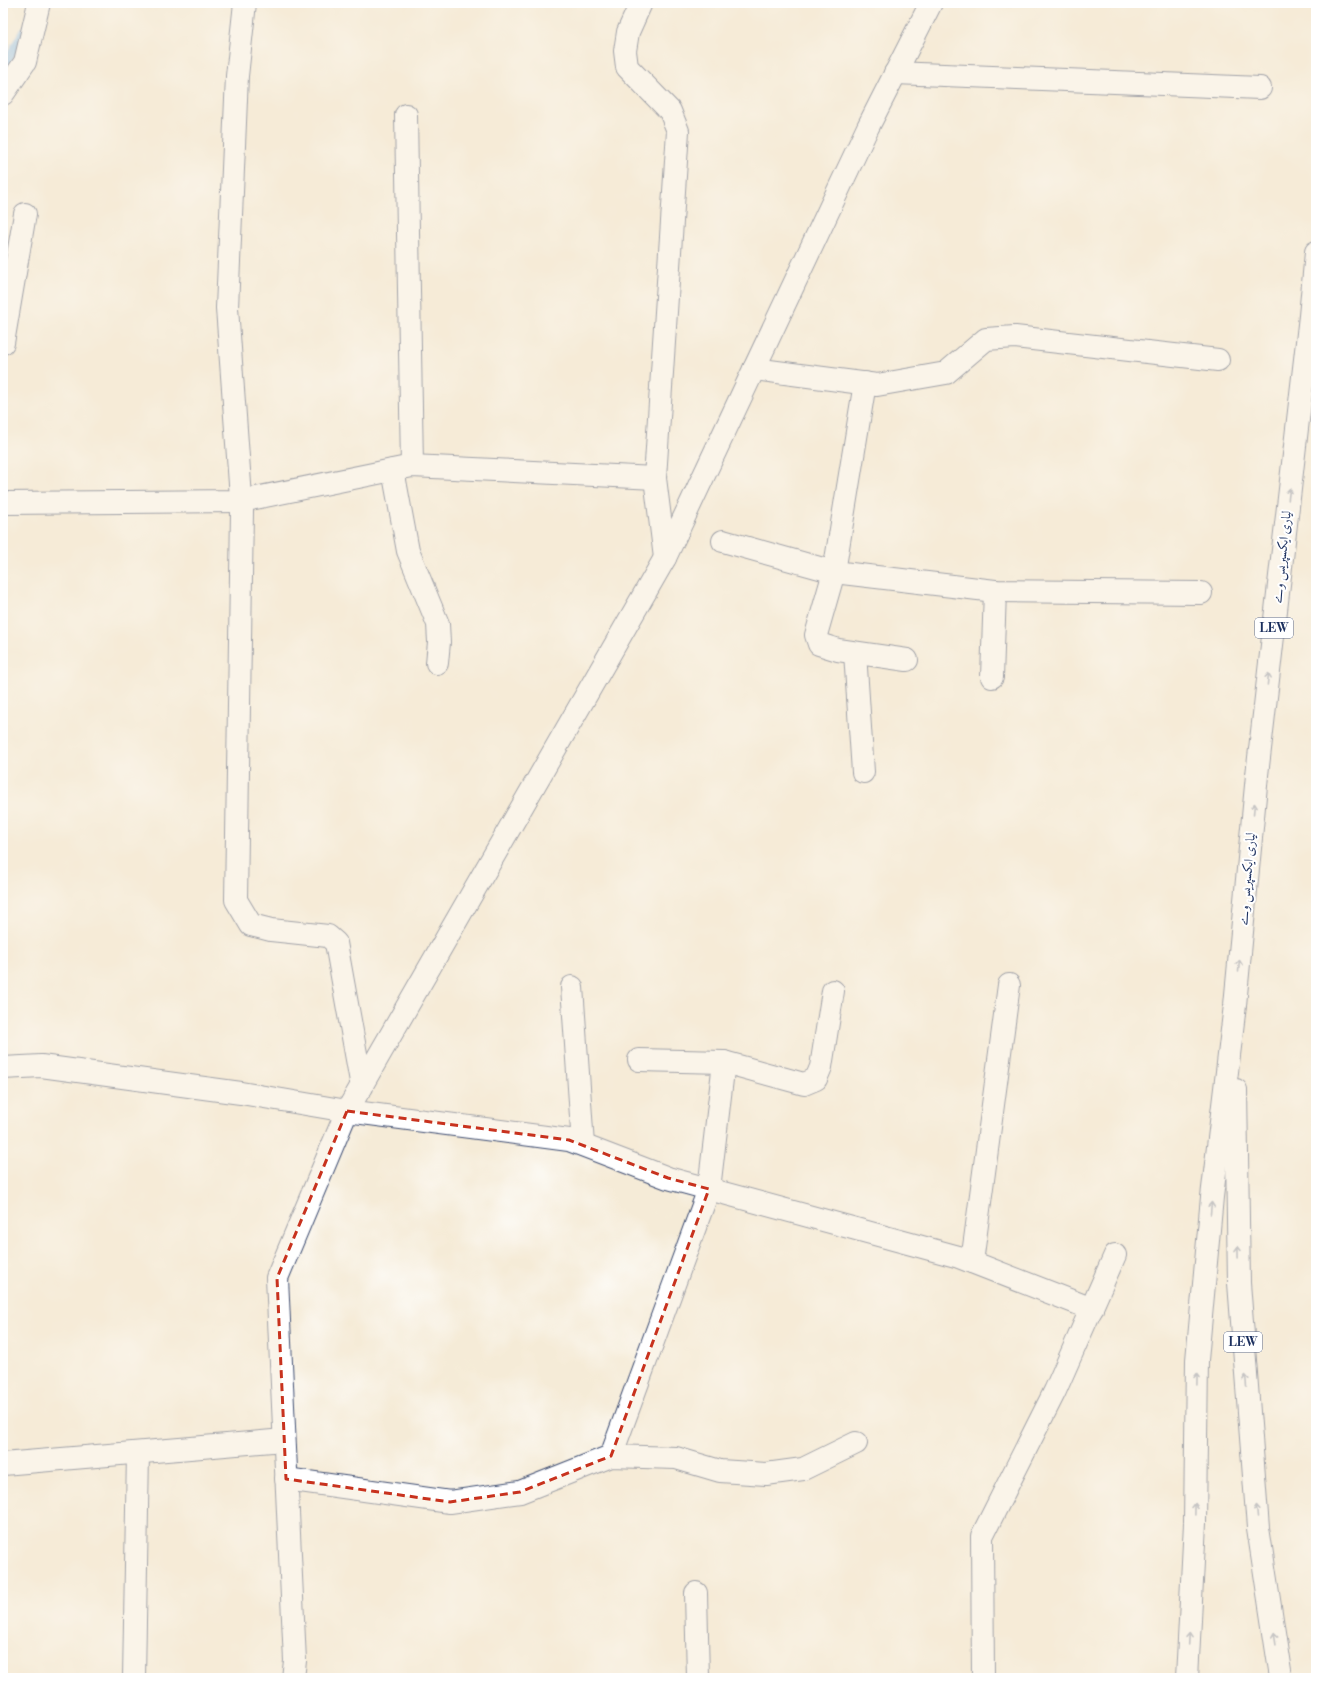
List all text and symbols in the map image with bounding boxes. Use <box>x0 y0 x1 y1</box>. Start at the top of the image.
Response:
one-way arrow <box>1285 488 1293 501</box>
street label: لیاری ایکسپریس وے <box>1269 510 1296 604</box>
road number: LEW <box>1255 618 1293 638</box>
one-way arrow <box>1264 673 1272 686</box>
one-way arrow <box>1250 802 1258 815</box>
street label: لیاری ایکسپریس وے <box>1235 832 1260 926</box>
one-way arrow <box>1235 960 1243 973</box>
one-way arrow <box>1207 1202 1214 1215</box>
one-way arrow <box>1234 1246 1242 1259</box>
road number: LEW <box>1224 1332 1262 1352</box>
one-way arrow <box>1193 1373 1201 1386</box>
one-way arrow <box>1243 1375 1250 1388</box>
one-way arrow <box>1191 1503 1199 1516</box>
one-way arrow <box>1253 1505 1260 1518</box>
one-way arrow <box>1185 1633 1193 1646</box>
one-way arrow <box>1271 1633 1279 1646</box>

